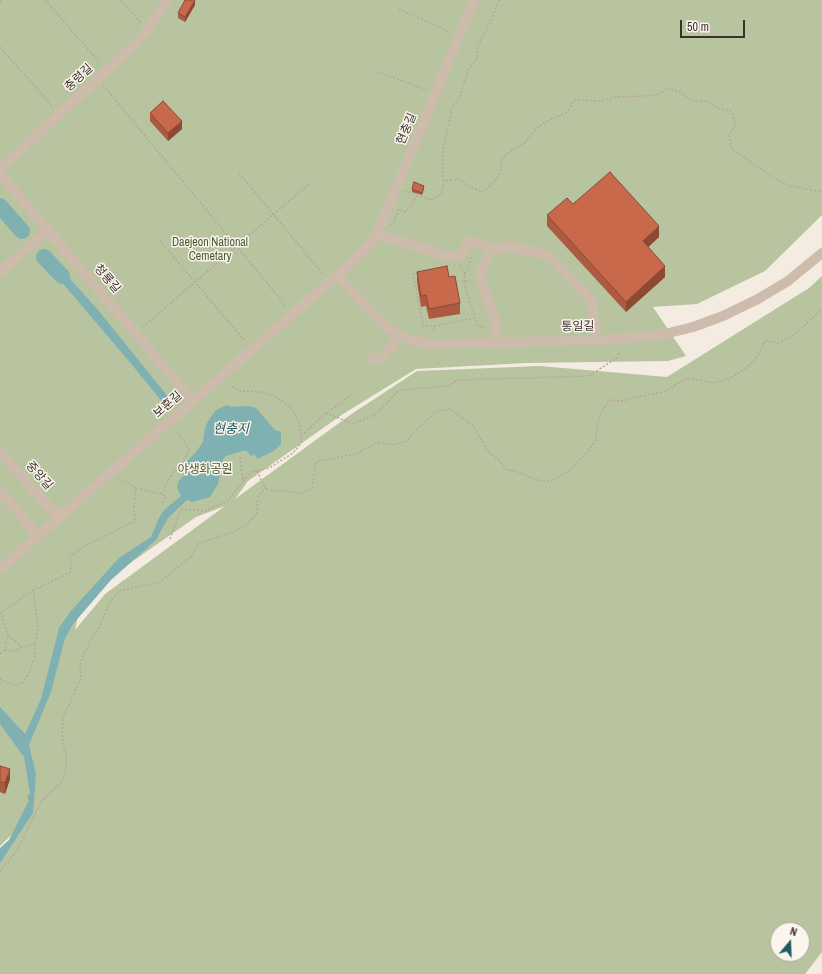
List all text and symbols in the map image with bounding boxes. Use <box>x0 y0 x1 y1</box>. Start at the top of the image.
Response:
scale bar <box>682 12 747 38</box>
text: 50 m <box>687 19 709 35</box>
street label: 충령길 <box>62 61 96 95</box>
street label: 현충길 <box>394 111 420 147</box>
park label: Daejeon National Cemetary <box>172 236 248 264</box>
street label: 청룡길 <box>91 262 123 296</box>
street label: 통일길 <box>561 320 595 334</box>
street label: 보훈길 <box>151 389 185 421</box>
water label: 현충지 <box>213 422 249 438</box>
street label: 중앙길 <box>23 459 55 493</box>
park label: 야생화공원 <box>177 463 233 477</box>
north arrow <box>770 922 810 962</box>
text: N <box>788 924 799 939</box>

